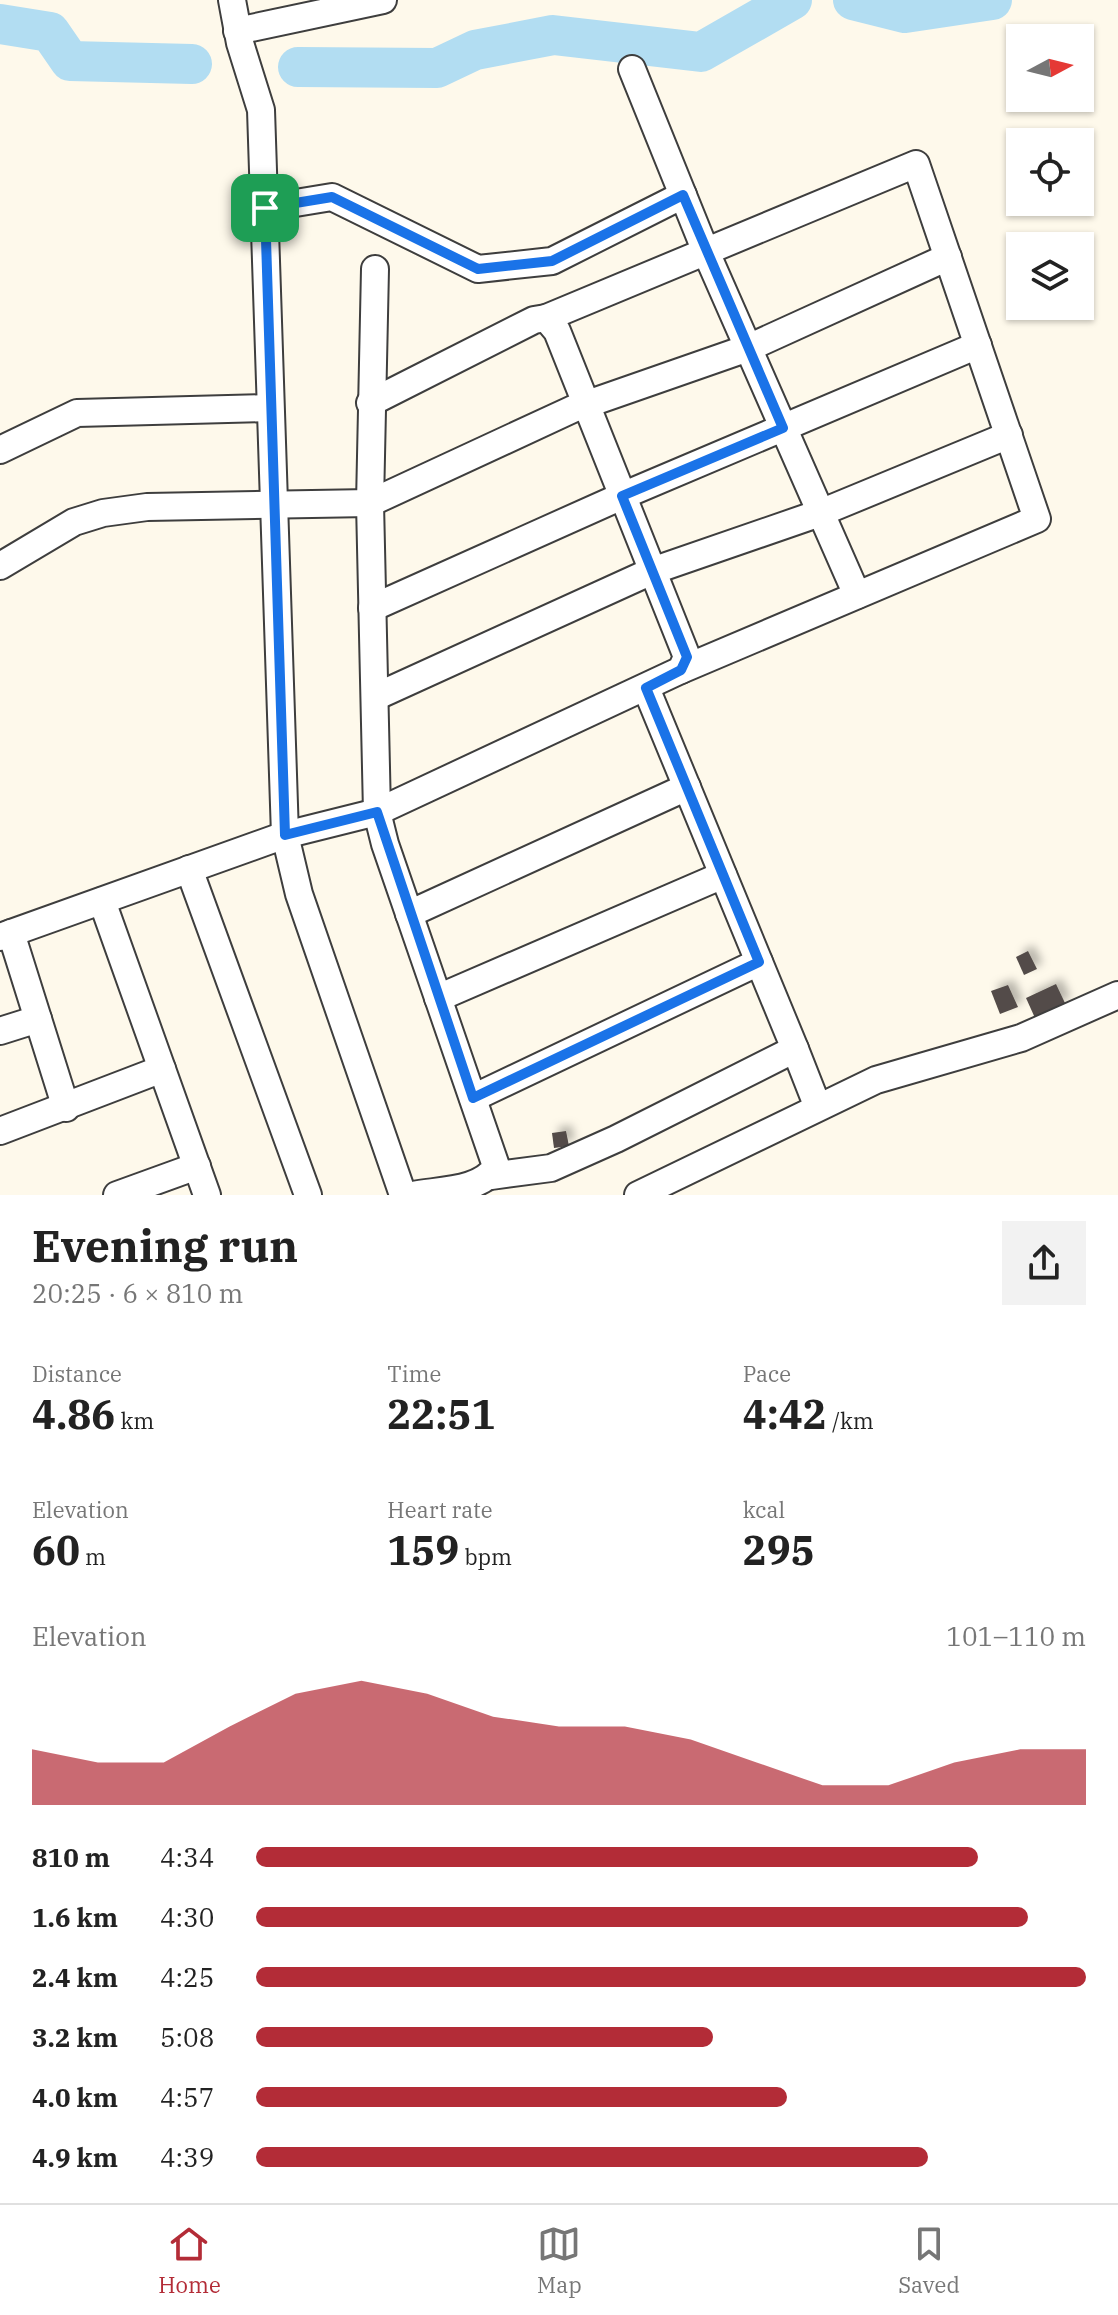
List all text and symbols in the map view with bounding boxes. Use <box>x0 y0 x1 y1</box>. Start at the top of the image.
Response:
north arrow <box>1006 24 1094 112</box>
map controls <box>1006 24 1094 320</box>
button: locate <box>1006 128 1094 216</box>
pin <box>231 174 299 242</box>
icon: arrive <box>243 186 287 230</box>
button: layers <box>1006 232 1094 320</box>
text: Evening run <box>32 1217 298 1274</box>
button: share <box>1002 1221 1086 1305</box>
text: 20:25 · 6 × 810 m <box>32 1276 243 1310</box>
text: Distance <box>32 1359 122 1388</box>
text: Time <box>387 1359 441 1388</box>
text: Pace <box>743 1359 791 1388</box>
text: 4.86 <box>32 1388 115 1440</box>
text: 22:51 <box>387 1388 495 1440</box>
text: 4:42 <box>743 1388 827 1440</box>
text: km <box>115 1406 154 1435</box>
text: /km <box>827 1406 874 1435</box>
text: Elevation <box>32 1495 129 1524</box>
text: Heart rate <box>387 1495 493 1524</box>
text: kcal <box>743 1495 785 1524</box>
text: 60 <box>32 1524 80 1576</box>
text: 159 <box>387 1524 459 1576</box>
text: 295 <box>743 1524 815 1576</box>
text: m <box>80 1542 106 1571</box>
text: bpm <box>459 1542 512 1571</box>
text: Elevation <box>32 1619 147 1653</box>
text: 101–110 m <box>946 1619 1086 1653</box>
text: 810 m <box>32 1840 110 1874</box>
text: 4:34 <box>160 1840 214 1874</box>
text: 1.6 km <box>32 1900 118 1934</box>
text: 4:30 <box>160 1900 214 1934</box>
text: 2.4 km <box>32 1960 118 1994</box>
text: 4:25 <box>160 1960 214 1994</box>
text: 3.2 km <box>32 2020 118 2054</box>
text: 5:08 <box>160 2020 214 2054</box>
text: 4.0 km <box>32 2080 118 2114</box>
text: 4:57 <box>160 2080 214 2114</box>
text: 4.9 km <box>32 2140 118 2174</box>
text: 4:39 <box>160 2140 214 2174</box>
tab: Home <box>158 2222 221 2299</box>
tab: Map <box>537 2222 582 2299</box>
tab: Saved <box>898 2222 960 2299</box>

